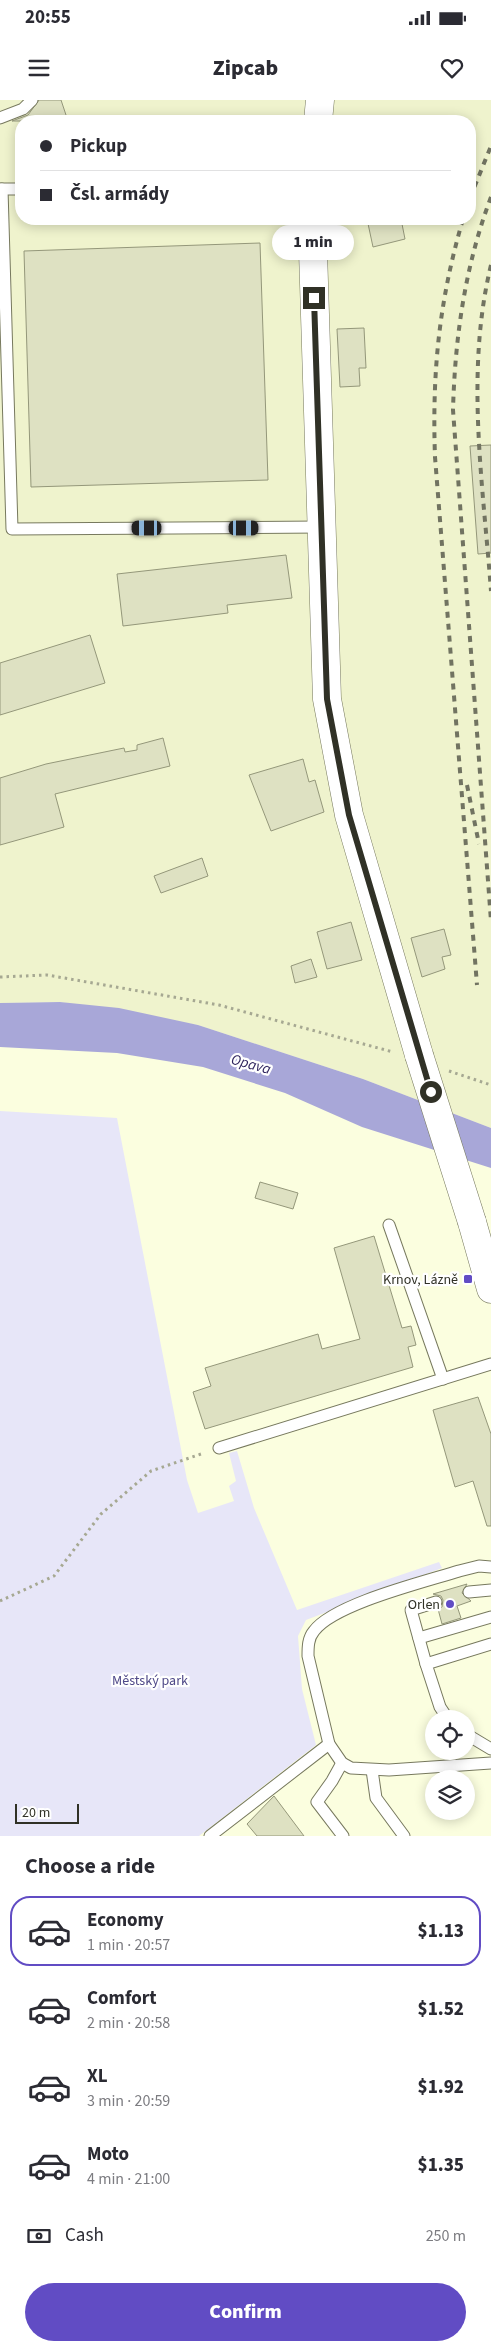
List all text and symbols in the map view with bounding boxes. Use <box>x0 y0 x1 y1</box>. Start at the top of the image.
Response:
text: 20:55 <box>25 4 71 31</box>
text: Zipcab <box>213 52 278 84</box>
icon: menu <box>25 54 53 82</box>
icon: heart <box>438 54 466 82</box>
text: Pickup <box>70 133 127 160</box>
text: Čsl. armády <box>70 181 169 208</box>
callout: 1 min <box>273 226 355 260</box>
text: 1 min <box>293 231 333 253</box>
route end <box>303 287 325 309</box>
car <box>132 521 162 536</box>
car <box>229 521 259 536</box>
water label: Opava <box>229 1049 273 1080</box>
route start <box>420 1081 442 1103</box>
place label: Krnov, Lázně <box>383 1270 458 1290</box>
marker: Krnov, Lázně <box>462 1273 474 1285</box>
place label: Orlen <box>408 1595 440 1615</box>
marker: Orlen <box>444 1598 456 1610</box>
park label: Městský park <box>112 1671 188 1691</box>
map controls <box>425 1710 475 1820</box>
button: locate <box>425 1710 475 1760</box>
button: layers <box>425 1770 475 1820</box>
scale bar <box>15 1801 79 1824</box>
text: 20 m <box>22 1803 50 1823</box>
text: Choose a ride <box>25 1850 155 1882</box>
text: Economy <box>87 1907 164 1934</box>
icon: car <box>27 1909 72 1954</box>
text: $1.13 <box>418 1918 464 1945</box>
text: 1 min · 20:57 <box>87 1934 170 1956</box>
text: Comfort <box>87 1985 157 2012</box>
icon: car <box>27 1987 72 2032</box>
text: $1.52 <box>418 1996 464 2023</box>
text: 2 min · 20:58 <box>87 2012 170 2034</box>
text: XL <box>87 2063 108 2090</box>
icon: car <box>27 2065 72 2110</box>
text: $1.92 <box>418 2074 464 2101</box>
text: 3 min · 20:59 <box>87 2090 170 2112</box>
text: Moto <box>87 2141 129 2168</box>
icon: car <box>27 2143 72 2188</box>
text: $1.35 <box>418 2152 464 2179</box>
text: 4 min · 21:00 <box>87 2168 170 2190</box>
icon: cash <box>25 2222 53 2250</box>
text: Cash <box>65 2222 104 2249</box>
text: 250 m <box>426 2225 466 2247</box>
button: Confirm <box>25 2283 466 2341</box>

